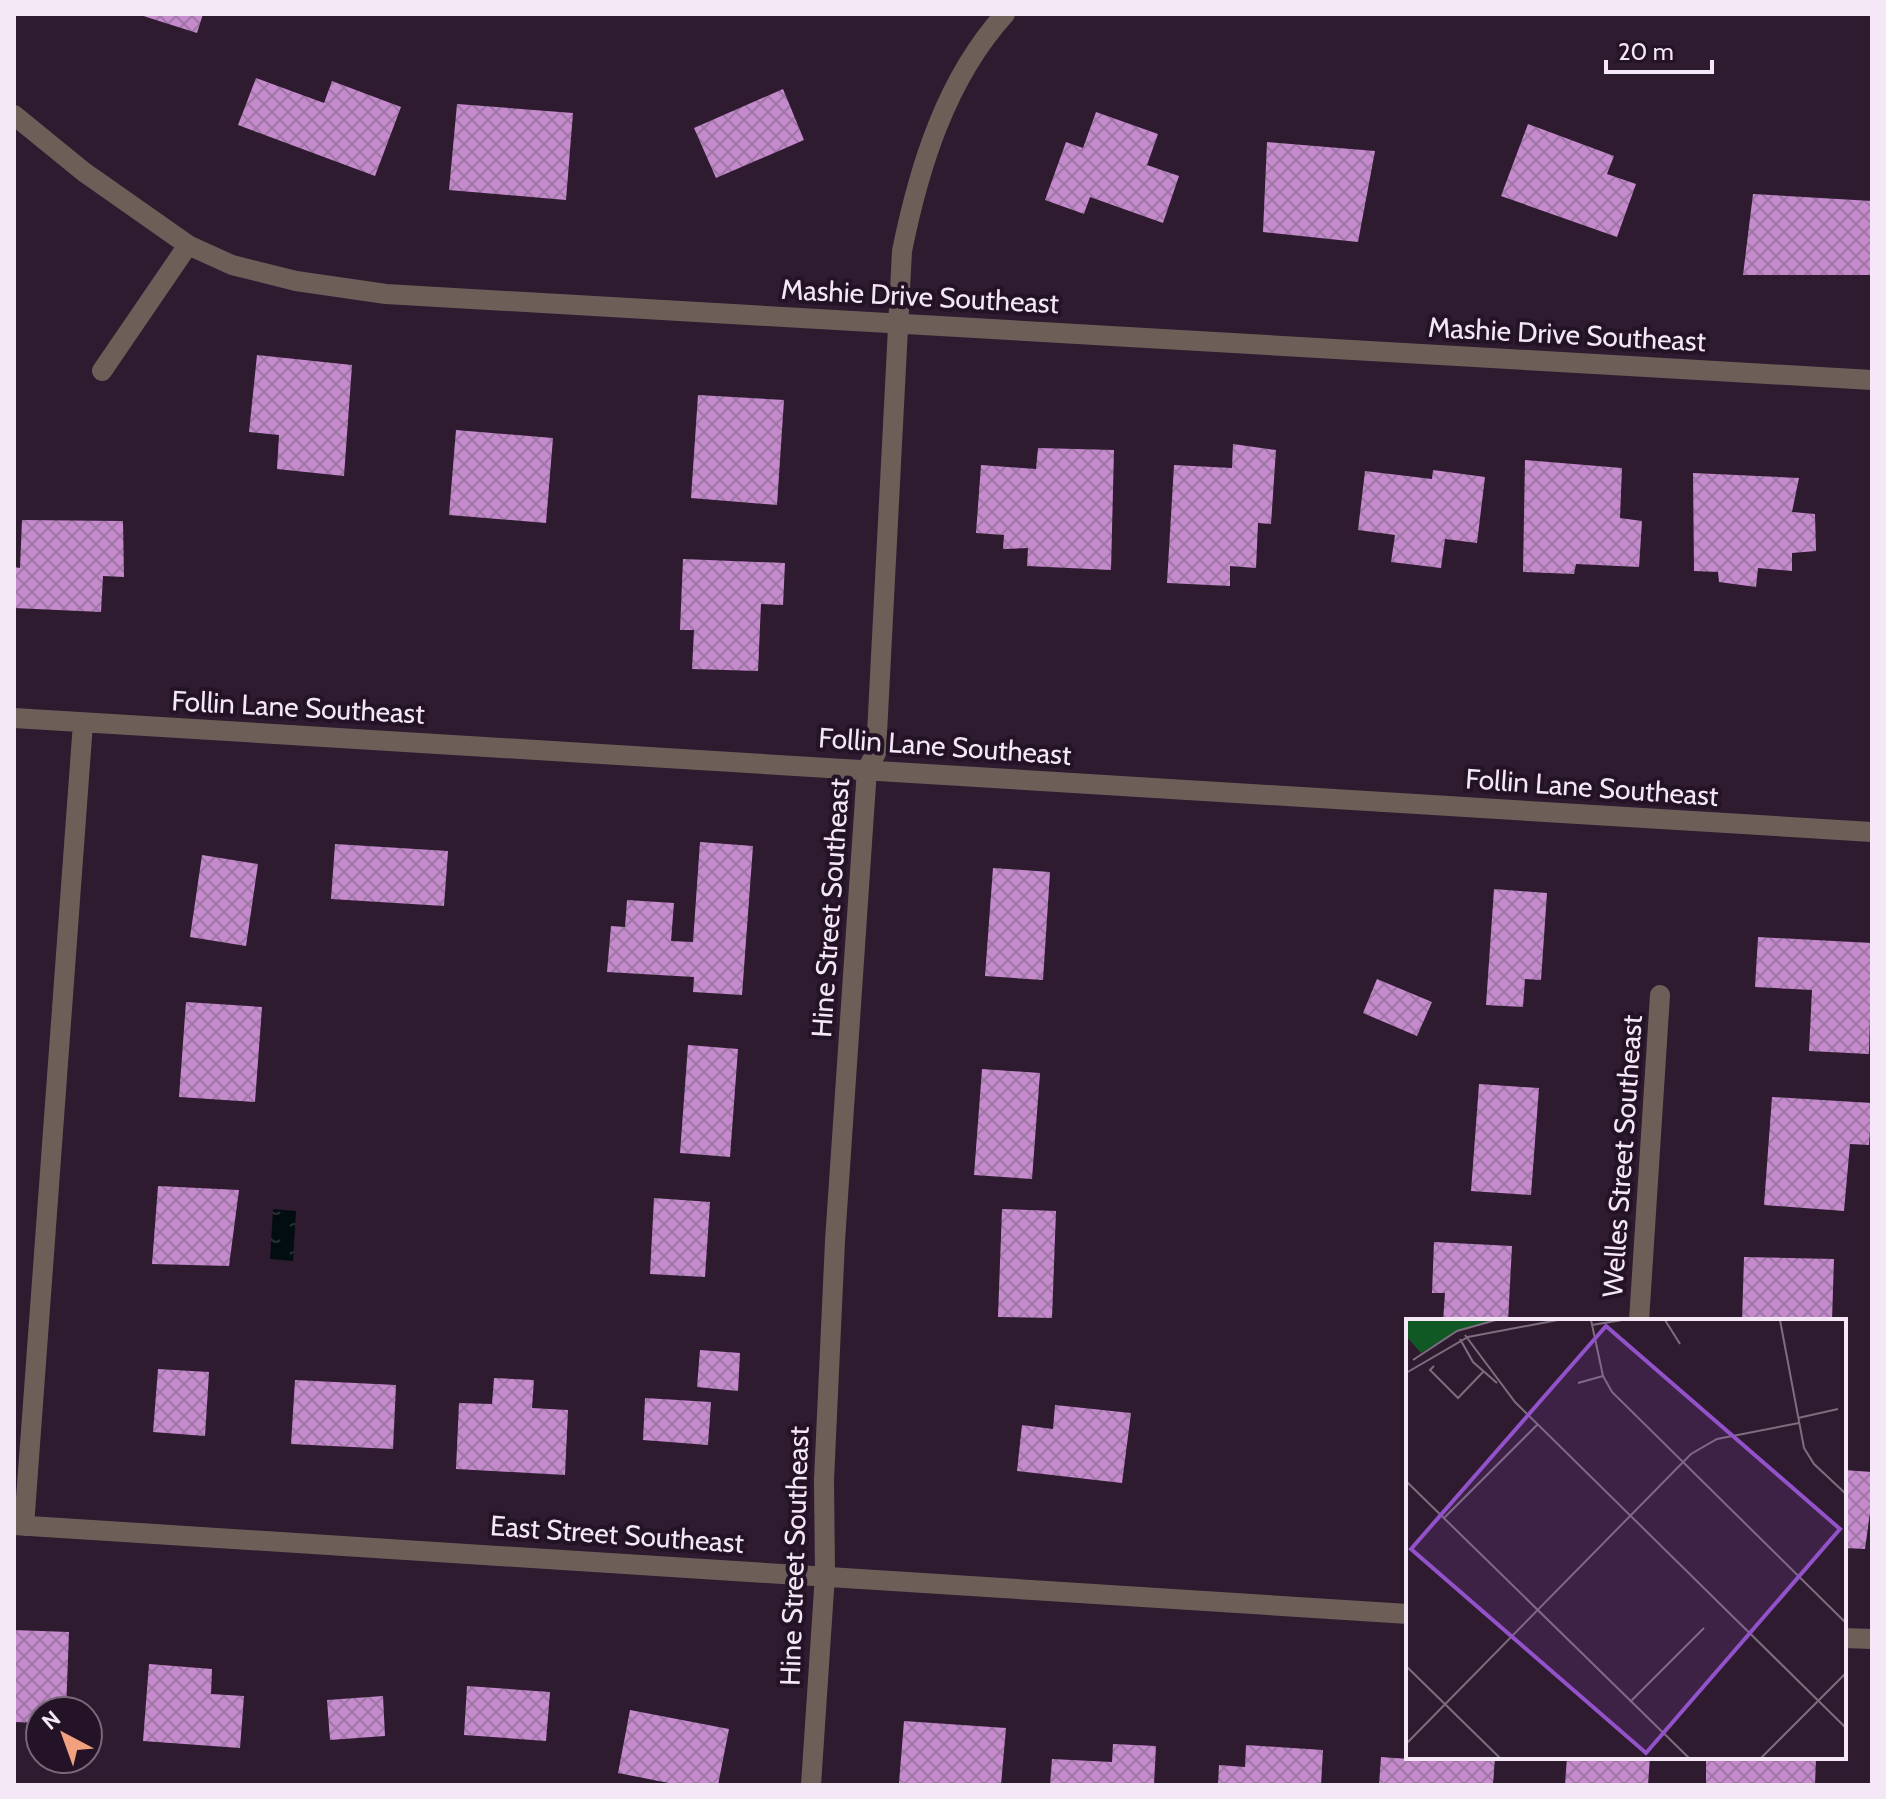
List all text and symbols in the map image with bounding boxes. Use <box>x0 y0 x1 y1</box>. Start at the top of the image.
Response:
scale bar <box>1606 24 1712 74</box>
text: 20 m <box>1618 37 1674 66</box>
street label: Mashie Drive Southeast <box>780 272 1060 320</box>
street label: Mashie Drive Southeast <box>1427 310 1707 358</box>
street label: Follin Lane Southeast <box>171 683 425 731</box>
street label: Follin Lane Southeast <box>817 720 1073 772</box>
street label: Follin Lane Southeast <box>1464 761 1720 813</box>
street label: Hine Street Southeast <box>804 777 856 1039</box>
street label: Welles Street Southeast <box>1595 1014 1649 1298</box>
inset map <box>1406 1319 1846 1759</box>
street label: Hine Street Southeast <box>772 1426 816 1686</box>
street label: East Street Southeast <box>489 1508 745 1560</box>
north arrow <box>24 1695 104 1775</box>
text: N <box>36 1705 66 1736</box>

